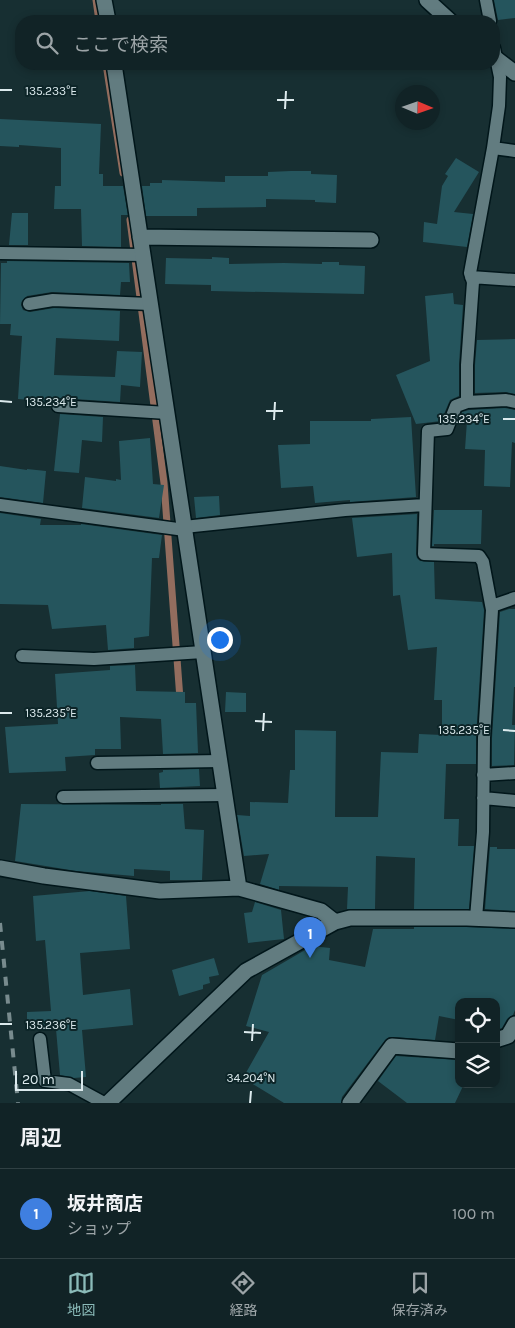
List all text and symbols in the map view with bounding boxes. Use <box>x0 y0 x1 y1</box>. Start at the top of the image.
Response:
search box <box>15 15 500 70</box>
icon: search <box>33 29 61 57</box>
text: ここで検索 <box>73 34 168 56</box>
text: 135.233°E <box>25 84 77 98</box>
north arrow <box>395 85 440 130</box>
text: 135.234°E <box>25 395 77 409</box>
text: 135.234°E <box>438 412 490 426</box>
your location <box>207 627 233 653</box>
text: 135.235°E <box>25 706 77 720</box>
text: 135.235°E <box>438 723 490 737</box>
pin: 1 <box>294 917 326 958</box>
map controls <box>455 998 500 1088</box>
button: locate <box>455 998 500 1043</box>
text: 135.236°E <box>25 1018 77 1032</box>
button: layers <box>455 1043 500 1088</box>
scale bar <box>15 1068 82 1091</box>
text: 20 m <box>22 1071 55 1088</box>
text: 34.204°N <box>226 1071 276 1085</box>
text: 周辺 <box>20 1126 62 1150</box>
text: 坂井商店 <box>67 1193 143 1215</box>
text: 1 <box>33 1204 39 1223</box>
text: 100 m <box>452 1204 495 1223</box>
text: ショップ <box>67 1219 131 1238</box>
tab: 地図 <box>67 1269 95 1319</box>
tab: 経路 <box>229 1269 257 1319</box>
tab: 保存済み <box>392 1269 448 1319</box>

